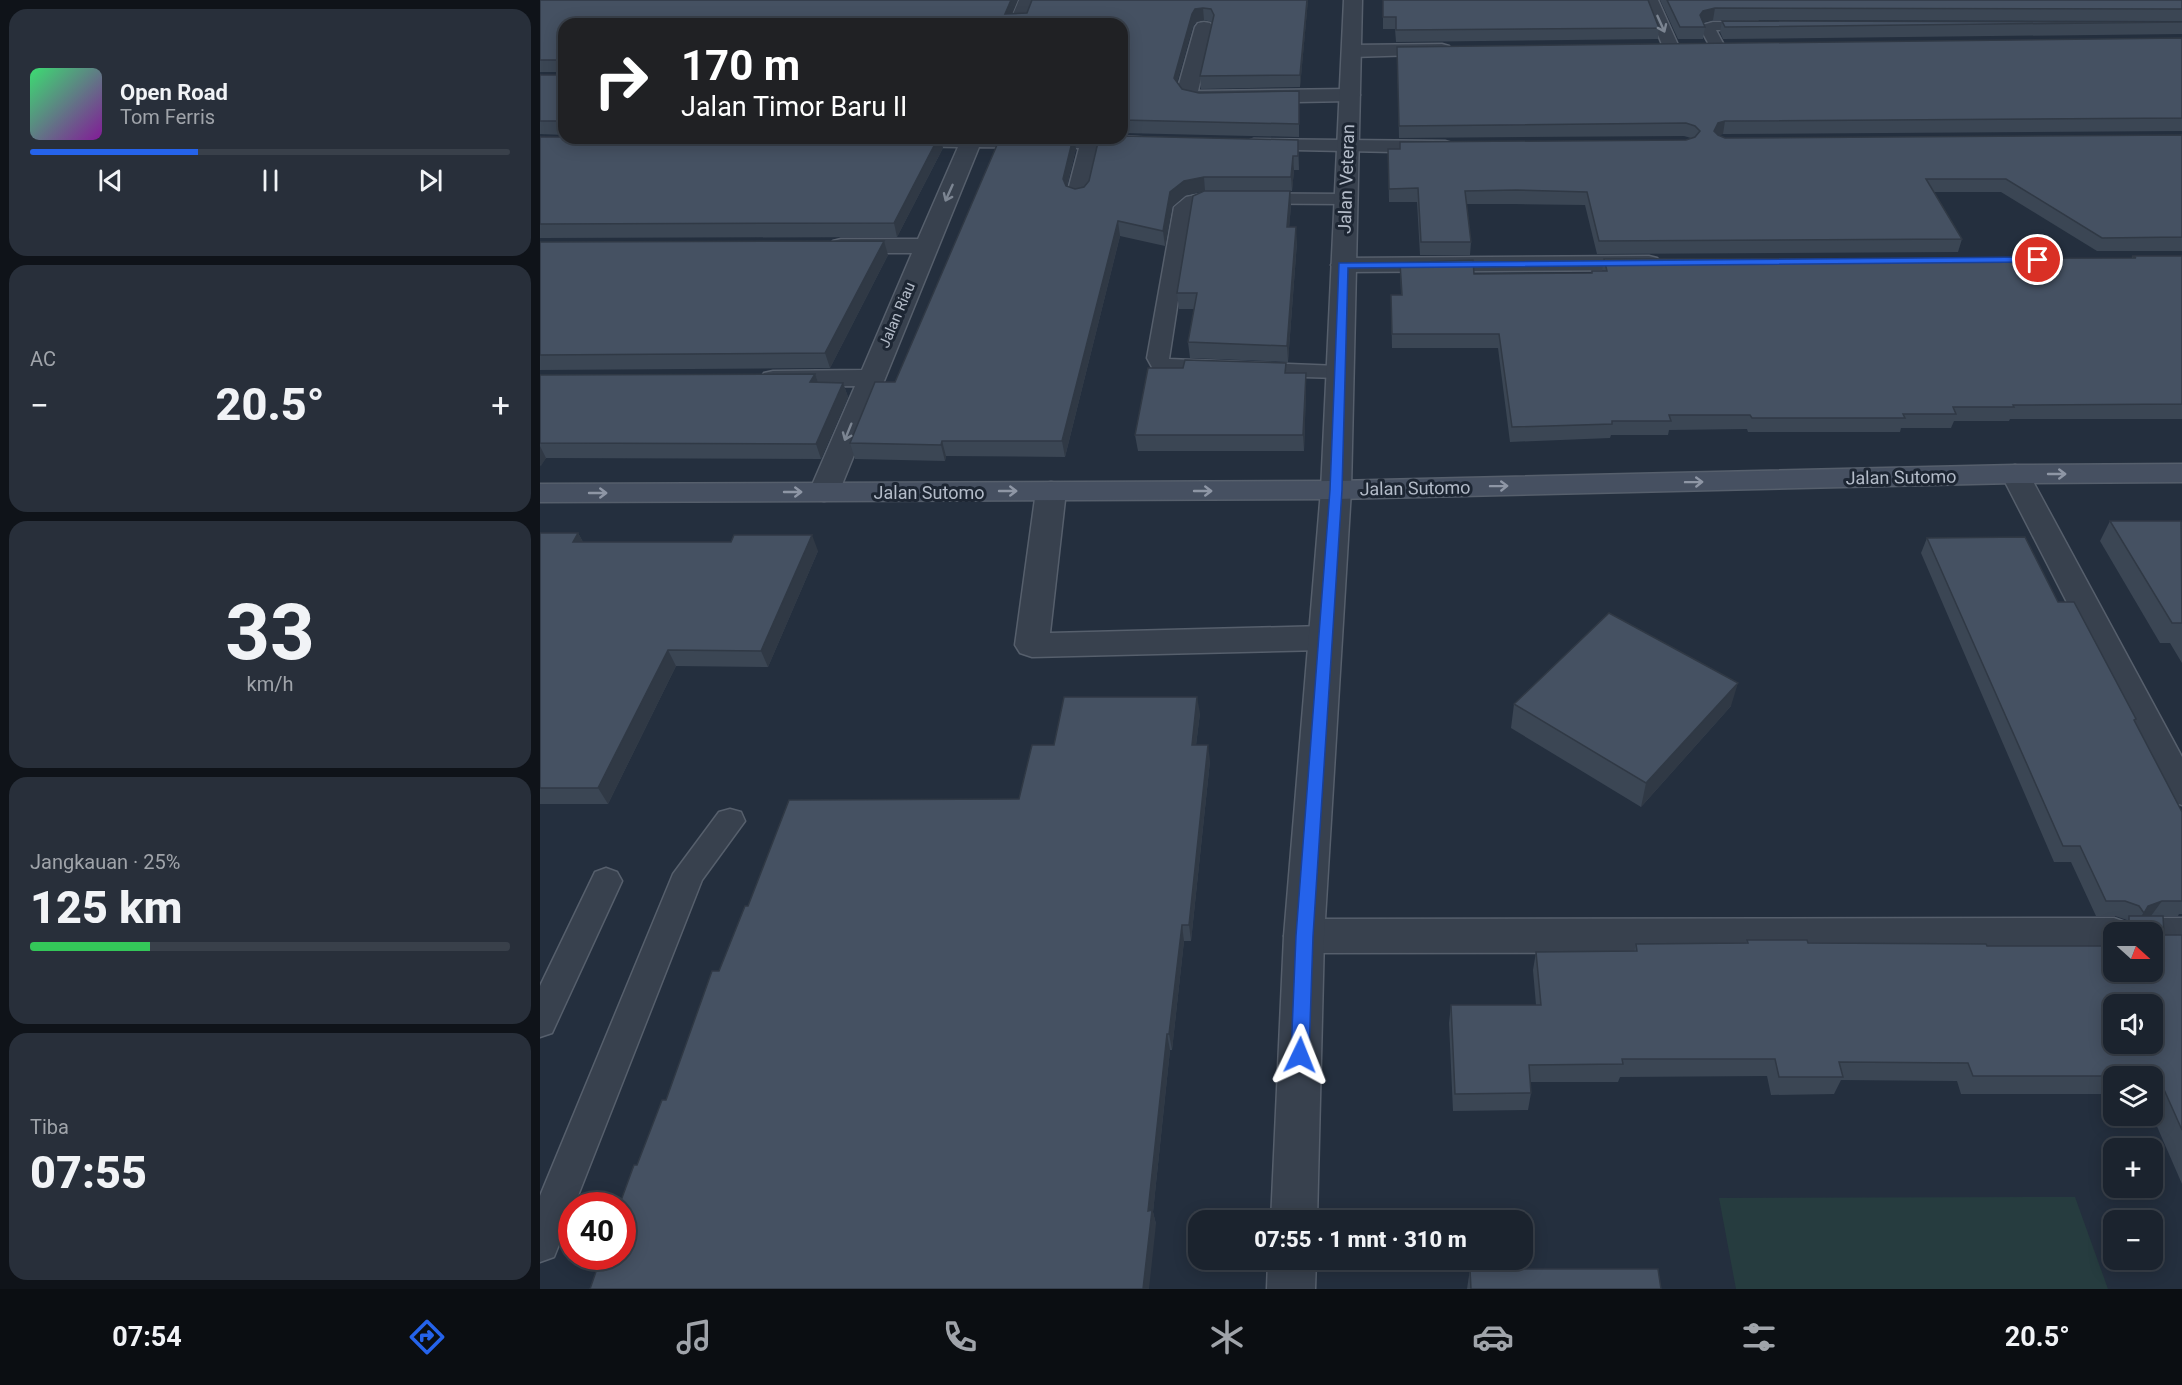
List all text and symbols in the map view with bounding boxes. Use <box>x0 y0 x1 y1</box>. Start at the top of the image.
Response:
one-way arrow <box>1656 14 1667 32</box>
text: 170 m <box>681 41 800 90</box>
icon: right <box>582 42 660 120</box>
text: Open Road <box>120 80 228 105</box>
text: Jalan Timor Baru II <box>681 91 907 123</box>
text: Tom Ferris <box>120 105 215 129</box>
street label: Jalan Veteran <box>1334 124 1358 234</box>
icon: previous <box>94 164 127 197</box>
icon: pause <box>254 164 287 197</box>
icon: next <box>414 164 447 197</box>
one-way arrow <box>943 184 954 202</box>
pin <box>2012 234 2063 285</box>
icon: arrive <box>2021 243 2054 276</box>
street label: Jalan Riau <box>875 279 919 351</box>
text: AC <box>30 347 56 371</box>
text: 20.5° <box>216 378 325 431</box>
text: − <box>30 386 49 425</box>
text: + <box>491 386 510 425</box>
one-way arrow <box>842 422 853 441</box>
street label: Jalan Sutomo <box>1845 466 1957 488</box>
one-way arrow <box>2047 468 2067 479</box>
one-way arrow <box>1684 476 1704 487</box>
street label: Jalan Sutomo <box>1359 477 1471 499</box>
one-way arrow <box>1489 481 1509 492</box>
street label: Jalan Sutomo <box>874 482 984 503</box>
one-way arrow <box>1193 485 1213 497</box>
one-way arrow <box>783 486 803 498</box>
one-way arrow <box>998 486 1018 497</box>
one-way arrow <box>588 487 608 499</box>
text: 33 <box>225 587 315 678</box>
text: km/h <box>247 672 293 696</box>
text: Jangkauan · 25% <box>30 850 180 874</box>
text: 125 km <box>30 881 182 934</box>
north arrow <box>2103 922 2163 982</box>
map controls <box>2103 922 2163 1270</box>
button: sound <box>2103 994 2163 1054</box>
position arrow <box>1268 1023 1332 1087</box>
button: layers <box>2103 1066 2163 1126</box>
text: Tiba <box>30 1115 69 1139</box>
button: + <box>2103 1138 2163 1198</box>
text: 07:55 <box>30 1146 147 1199</box>
speed limit sign: 40 <box>558 1192 636 1270</box>
button: − <box>2103 1210 2163 1270</box>
text: 07:55 · 1 mnt · 310 m <box>1254 1227 1467 1252</box>
icon: directions <box>406 1316 448 1358</box>
icon: music <box>673 1316 715 1358</box>
icon: phone <box>939 1316 981 1358</box>
icon: climate <box>1206 1316 1248 1358</box>
icon: car <box>1472 1316 1514 1358</box>
icon: filters <box>1738 1316 1780 1358</box>
text: 07:54 <box>112 1321 182 1353</box>
text: 20.5° <box>2005 1321 2070 1353</box>

